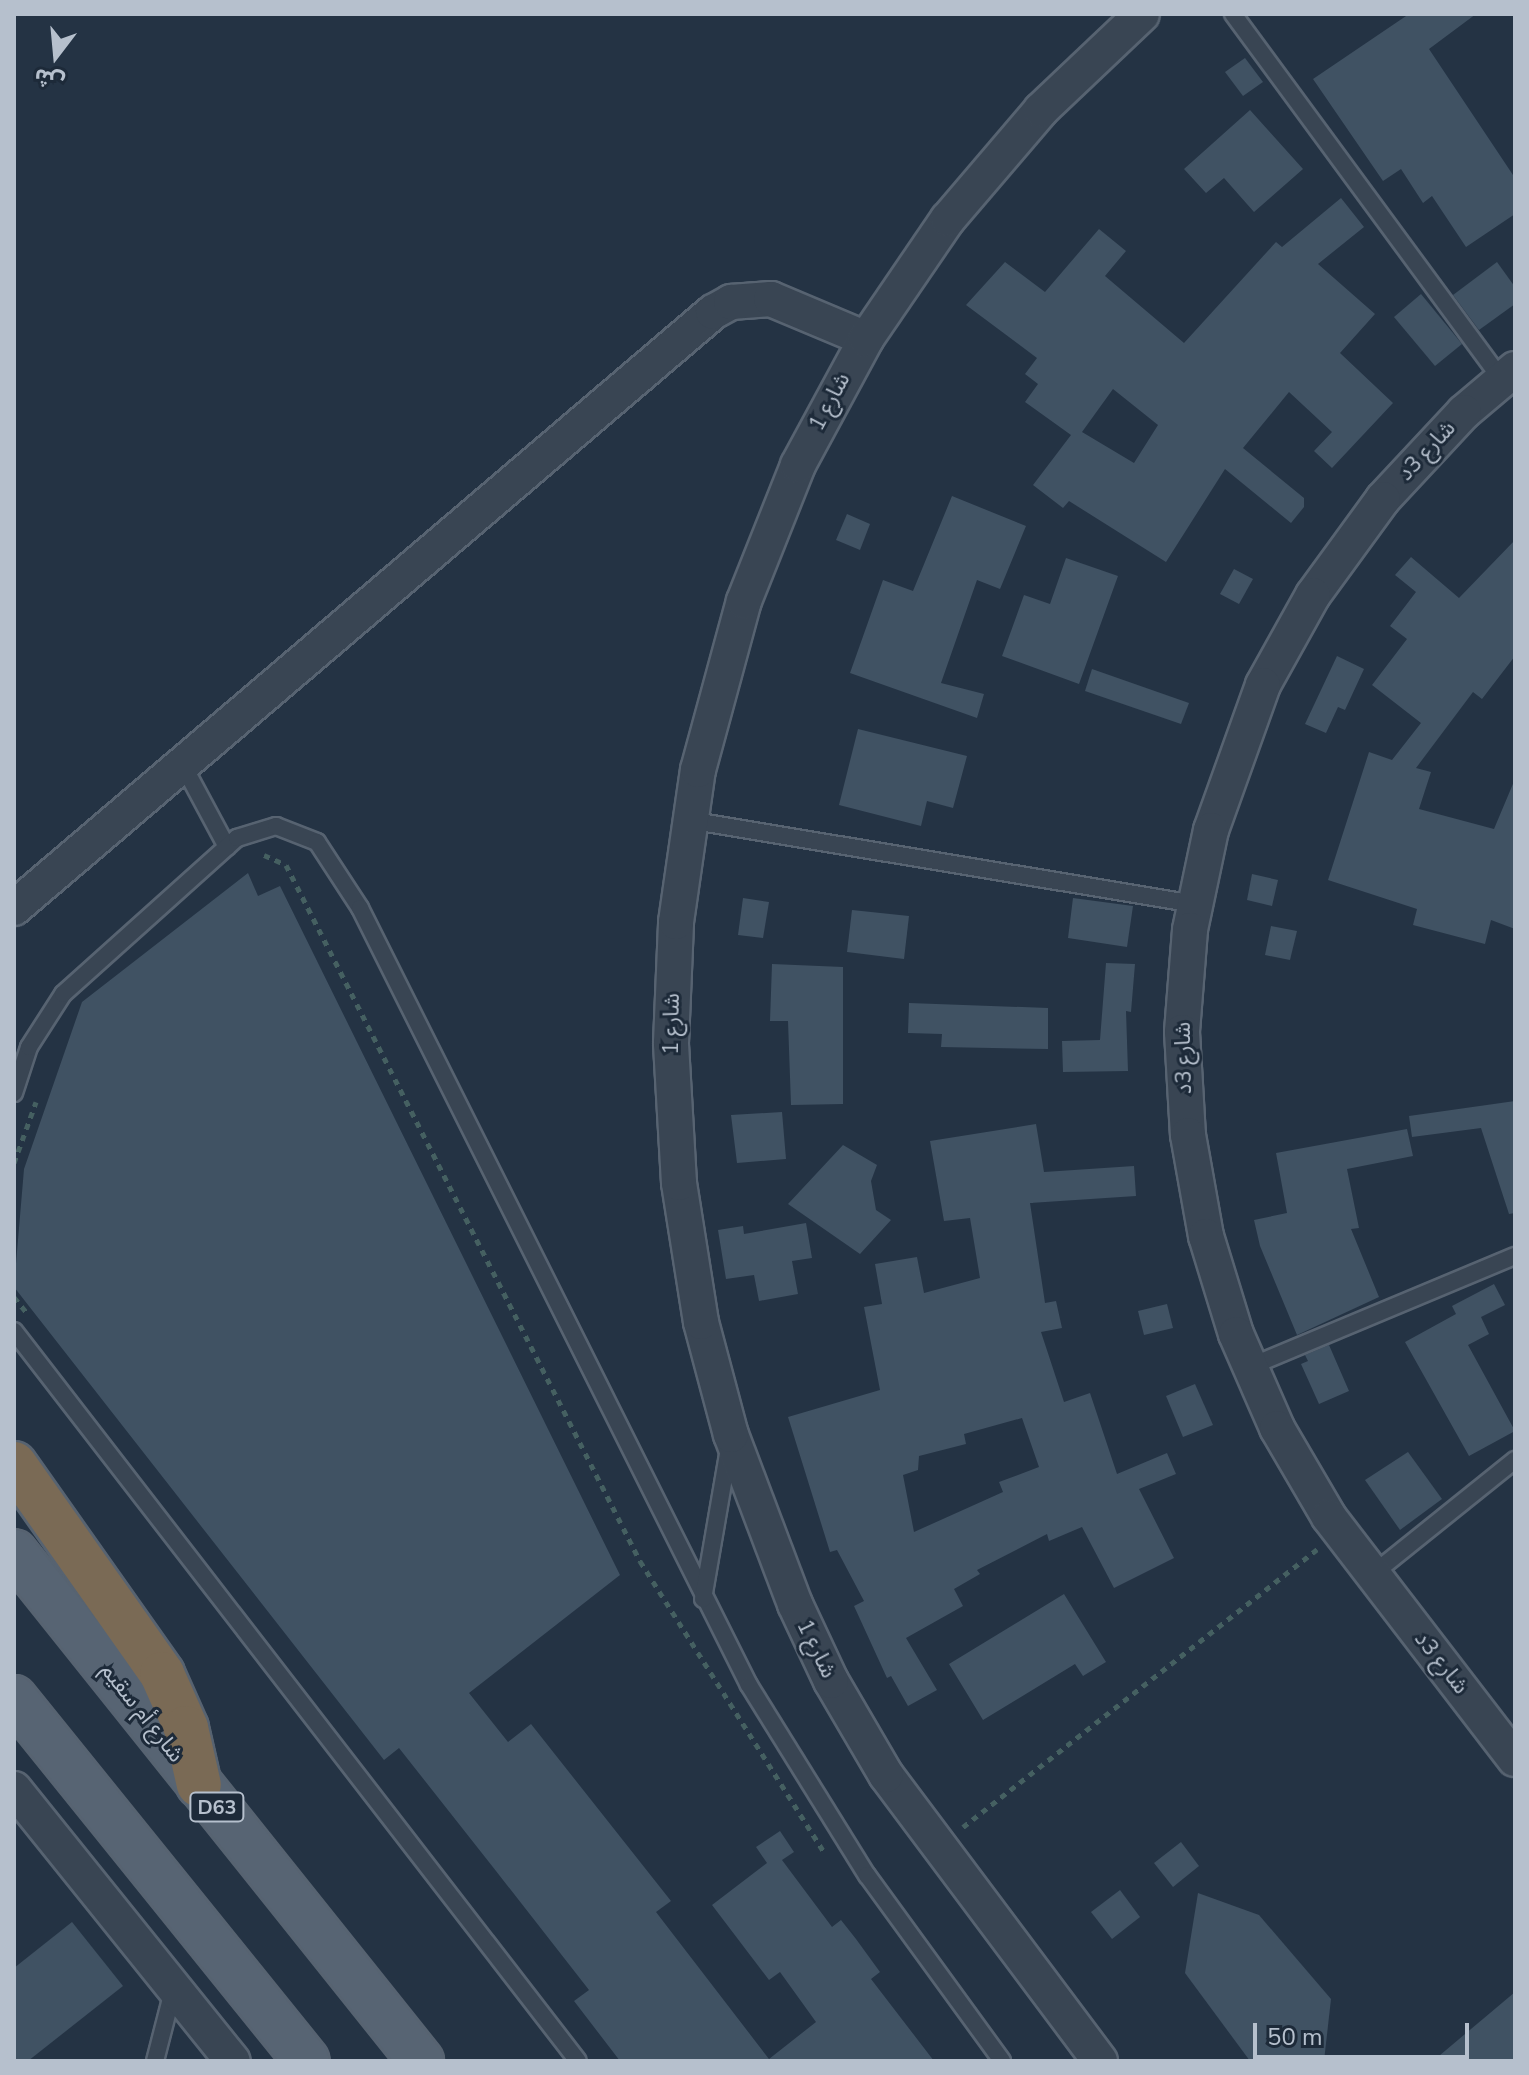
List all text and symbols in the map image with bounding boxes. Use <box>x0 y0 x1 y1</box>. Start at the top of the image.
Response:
north arrow <box>16 16 96 96</box>
text: ش <box>31 60 68 98</box>
street label: شارع 1 <box>804 369 856 435</box>
street label: شارع 3د <box>1393 416 1461 486</box>
street label: شارع 1 <box>658 993 686 1055</box>
street label: شارع 3د <box>1170 1022 1198 1094</box>
street label: شارع 1 <box>791 1615 841 1683</box>
street label: شارع 3د <box>1408 1626 1474 1700</box>
street label: شارع أم سقيم <box>95 1658 189 1768</box>
road number: D63 <box>189 1791 245 1823</box>
scale bar <box>1257 2007 1473 2057</box>
text: 50 m <box>1267 2021 1323 2053</box>

